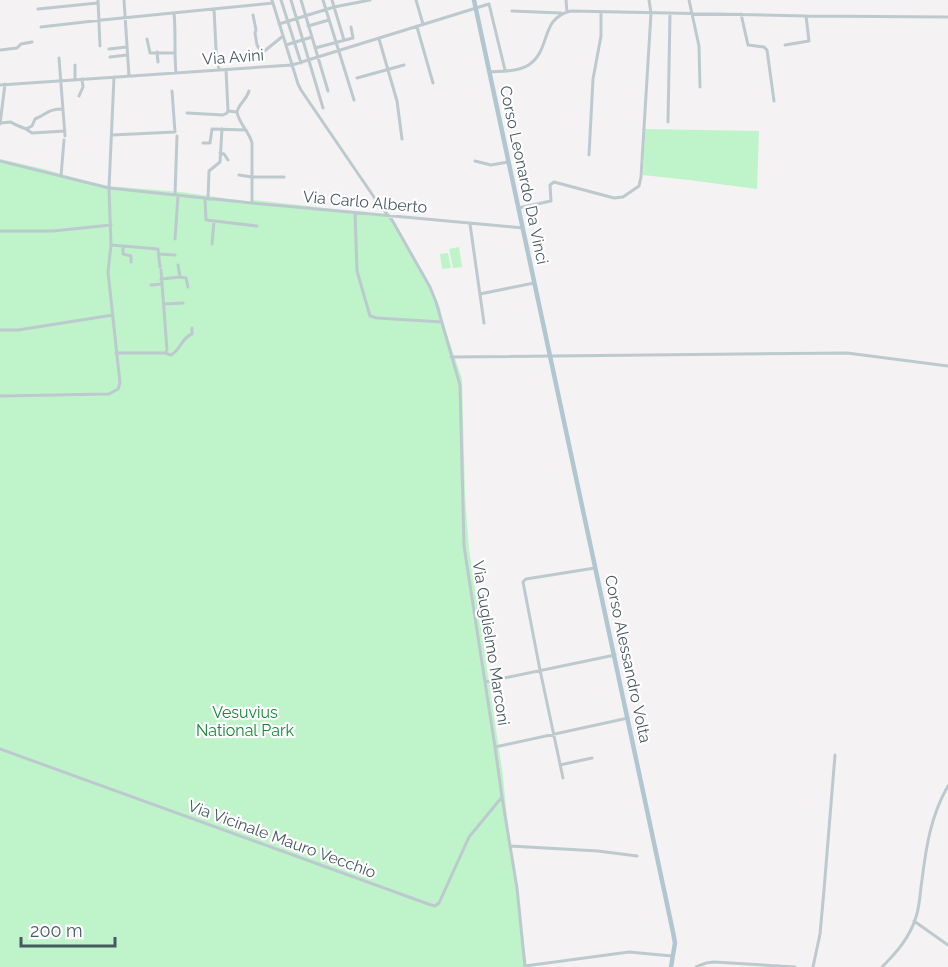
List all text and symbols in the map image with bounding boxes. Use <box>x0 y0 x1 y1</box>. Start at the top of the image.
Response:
street label: Via Avini <box>202 45 264 69</box>
street label: Corso Leonardo Da Vinci <box>496 84 552 266</box>
street label: Via Carlo Alberto <box>302 187 428 217</box>
street label: Via Guglielmo Marconi <box>469 559 513 727</box>
street label: Corso Alessandro Volta <box>601 573 655 745</box>
park label: Vesuvius National Park <box>196 703 295 740</box>
street label: Via Vicinale Mauro Vecchio <box>185 796 379 882</box>
scale bar <box>21 910 116 948</box>
text: 200 m <box>30 920 83 941</box>

